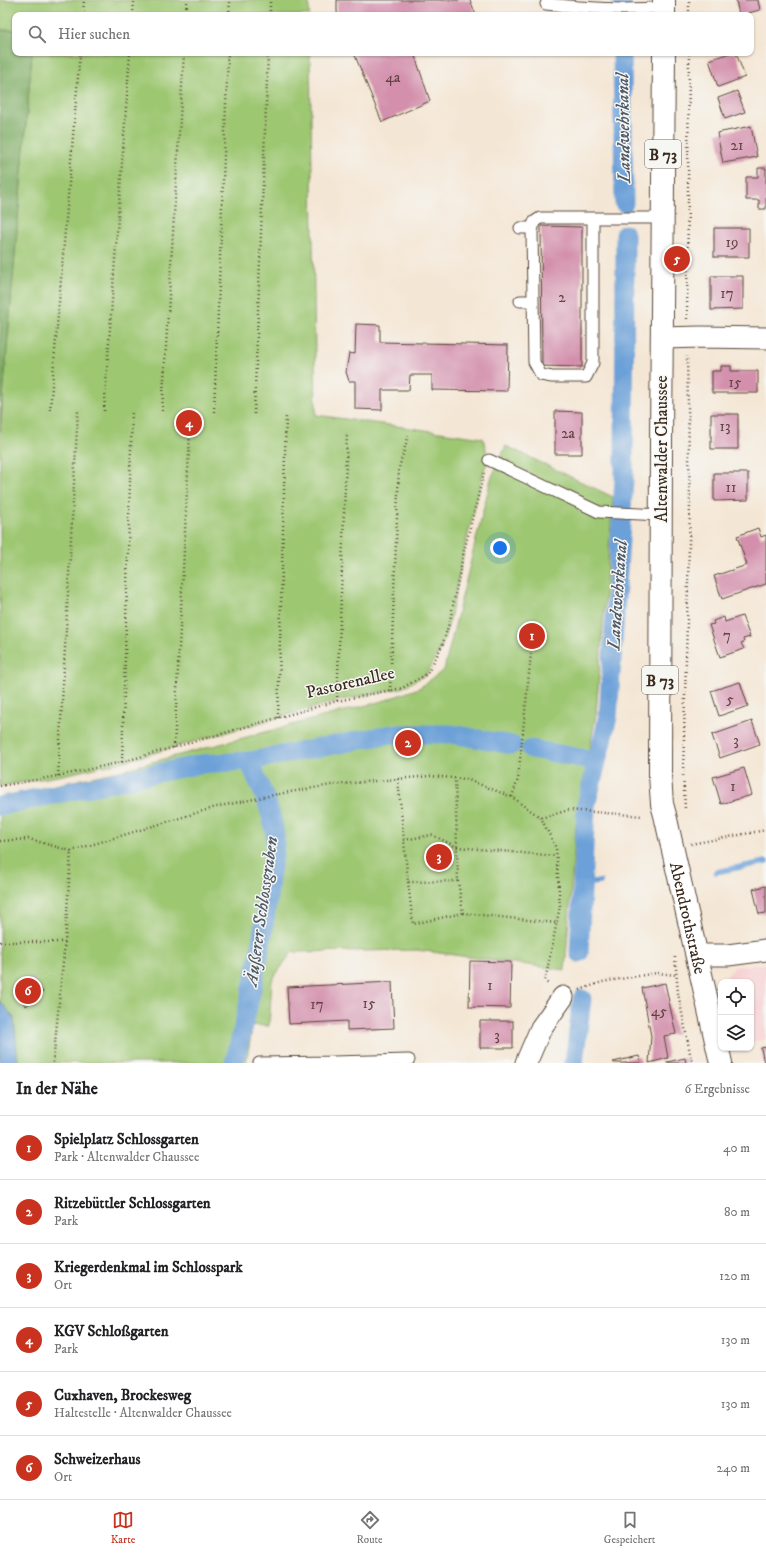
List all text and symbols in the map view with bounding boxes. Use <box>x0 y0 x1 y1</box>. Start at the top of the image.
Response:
search box <box>12 12 754 56</box>
icon: search <box>26 23 48 45</box>
text: Hier suchen <box>58 25 130 44</box>
house number: 4a <box>385 68 401 87</box>
water label: Landwehrkanal <box>612 71 636 184</box>
house number: 21 <box>731 136 743 155</box>
road number: B 73 <box>645 140 681 168</box>
house number: 19 <box>726 233 738 252</box>
pin: 5 <box>664 244 690 274</box>
house number: 17 <box>720 284 734 303</box>
house number: 2 <box>558 288 566 307</box>
house number: 15 <box>729 373 742 392</box>
street label: Altenwalder Chaussee <box>651 376 673 522</box>
pin: 4 <box>176 408 202 438</box>
house number: 13 <box>719 417 731 436</box>
house number: 2a <box>561 424 575 443</box>
house number: 11 <box>725 478 737 497</box>
water label: Landwehrkanal <box>603 537 633 652</box>
your location <box>490 538 510 558</box>
pin: 1 <box>519 621 545 651</box>
house number: 7 <box>723 626 731 645</box>
street label: Pastorenallee <box>304 662 397 704</box>
road number: B 73 <box>642 666 678 694</box>
house number: 5 <box>726 690 734 709</box>
pin: 2 <box>395 728 421 758</box>
house number: 3 <box>733 731 739 750</box>
house number: 1 <box>730 777 736 796</box>
water label: Äußerer Schlossgraben <box>240 835 283 989</box>
pin: 3 <box>426 842 452 872</box>
street label: Abendrothstraße <box>664 860 711 976</box>
pin: 6 <box>15 976 41 1006</box>
house number: 1 <box>487 976 493 995</box>
map controls <box>718 979 754 1051</box>
button: locate <box>718 979 754 1015</box>
house number: 15 <box>363 994 376 1013</box>
house number: 17 <box>310 995 324 1014</box>
house number: 45 <box>651 1002 668 1021</box>
button: layers <box>718 1015 754 1051</box>
house number: 3 <box>494 1026 500 1045</box>
text: In der Nähe <box>16 1078 98 1100</box>
text: 6 Ergebnisse <box>684 1081 750 1097</box>
text: Spielplatz Schlossgarten <box>54 1130 199 1149</box>
text: 1 <box>27 1140 31 1156</box>
text: 40 m <box>723 1140 750 1156</box>
text: Park · Altenwalder Chaussee <box>54 1149 199 1165</box>
text: Ritzebüttler Schlossgarten <box>54 1194 211 1213</box>
text: 2 <box>26 1204 32 1220</box>
text: 80 m <box>724 1204 750 1220</box>
text: Park <box>54 1213 78 1229</box>
text: Kriegerdenkmal im Schlosspark <box>54 1258 243 1277</box>
text: 3 <box>27 1268 31 1284</box>
text: 120 m <box>719 1268 750 1284</box>
text: Ort <box>54 1277 72 1293</box>
text: KGV Schloßgarten <box>54 1322 169 1341</box>
text: 4 <box>25 1332 33 1348</box>
text: 130 m <box>721 1332 750 1348</box>
text: Park <box>54 1341 78 1357</box>
text: Cuxhaven, Brockesweg <box>54 1386 191 1405</box>
text: 5 <box>26 1396 32 1412</box>
text: 130 m <box>721 1396 750 1412</box>
text: Haltestelle · Altenwalder Chaussee <box>54 1405 232 1421</box>
text: Schweizerhaus <box>54 1450 140 1469</box>
text: 6 <box>26 1460 32 1476</box>
text: 240 m <box>717 1460 750 1476</box>
text: Ort <box>54 1469 72 1485</box>
tab: Karte <box>111 1509 135 1547</box>
tab: Route <box>357 1509 383 1547</box>
tab: Gespeichert <box>604 1509 655 1547</box>

